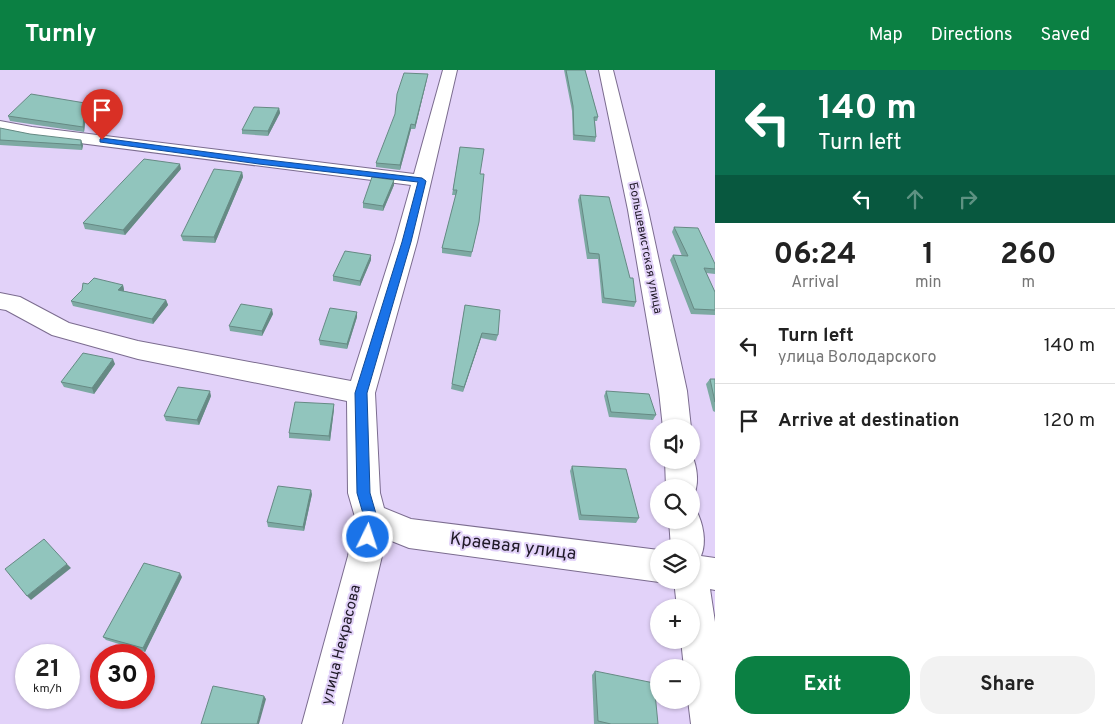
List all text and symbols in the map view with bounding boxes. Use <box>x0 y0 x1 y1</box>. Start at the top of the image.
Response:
text: Turnly <box>25 20 97 50</box>
text: Map <box>869 24 903 47</box>
text: Directions <box>931 24 1013 47</box>
text: Saved <box>1041 24 1090 47</box>
text: 140 m <box>818 87 917 131</box>
pin <box>81 89 123 140</box>
icon: left <box>735 90 800 155</box>
icon: arrive <box>88 96 116 124</box>
text: Turn left <box>818 130 901 157</box>
street label: Большевистская улица <box>624 181 666 315</box>
icon: left <box>848 185 876 213</box>
icon: ahead <box>901 185 929 213</box>
icon: right <box>954 185 982 213</box>
text: 06:24 <box>773 237 857 274</box>
text: 1 <box>922 237 934 274</box>
text: 260 <box>1000 237 1057 274</box>
text: Arrival <box>791 273 839 293</box>
text: min <box>915 273 942 293</box>
text: m <box>1022 273 1035 293</box>
text: Turn left <box>778 324 854 348</box>
icon: left <box>735 332 763 360</box>
text: 140 m <box>1044 334 1095 358</box>
text: улица Володарского <box>778 348 937 368</box>
icon: arrive <box>735 407 763 435</box>
text: Arrive at destination <box>778 409 959 433</box>
text: 120 m <box>1044 409 1095 433</box>
map controls <box>650 419 700 709</box>
button: sound <box>650 419 700 469</box>
button: search <box>650 479 700 529</box>
position arrow <box>341 510 393 562</box>
street label: Краевая улица <box>448 528 578 566</box>
button: layers <box>650 539 700 589</box>
street label: улица Некрасова <box>318 583 366 707</box>
button: + <box>650 599 700 649</box>
speed limit sign: 30 <box>90 644 155 709</box>
text: 21 <box>35 654 60 686</box>
button: Exit <box>735 656 910 714</box>
button: Share <box>920 656 1095 714</box>
button: − <box>650 659 700 709</box>
text: km/h <box>33 681 62 697</box>

